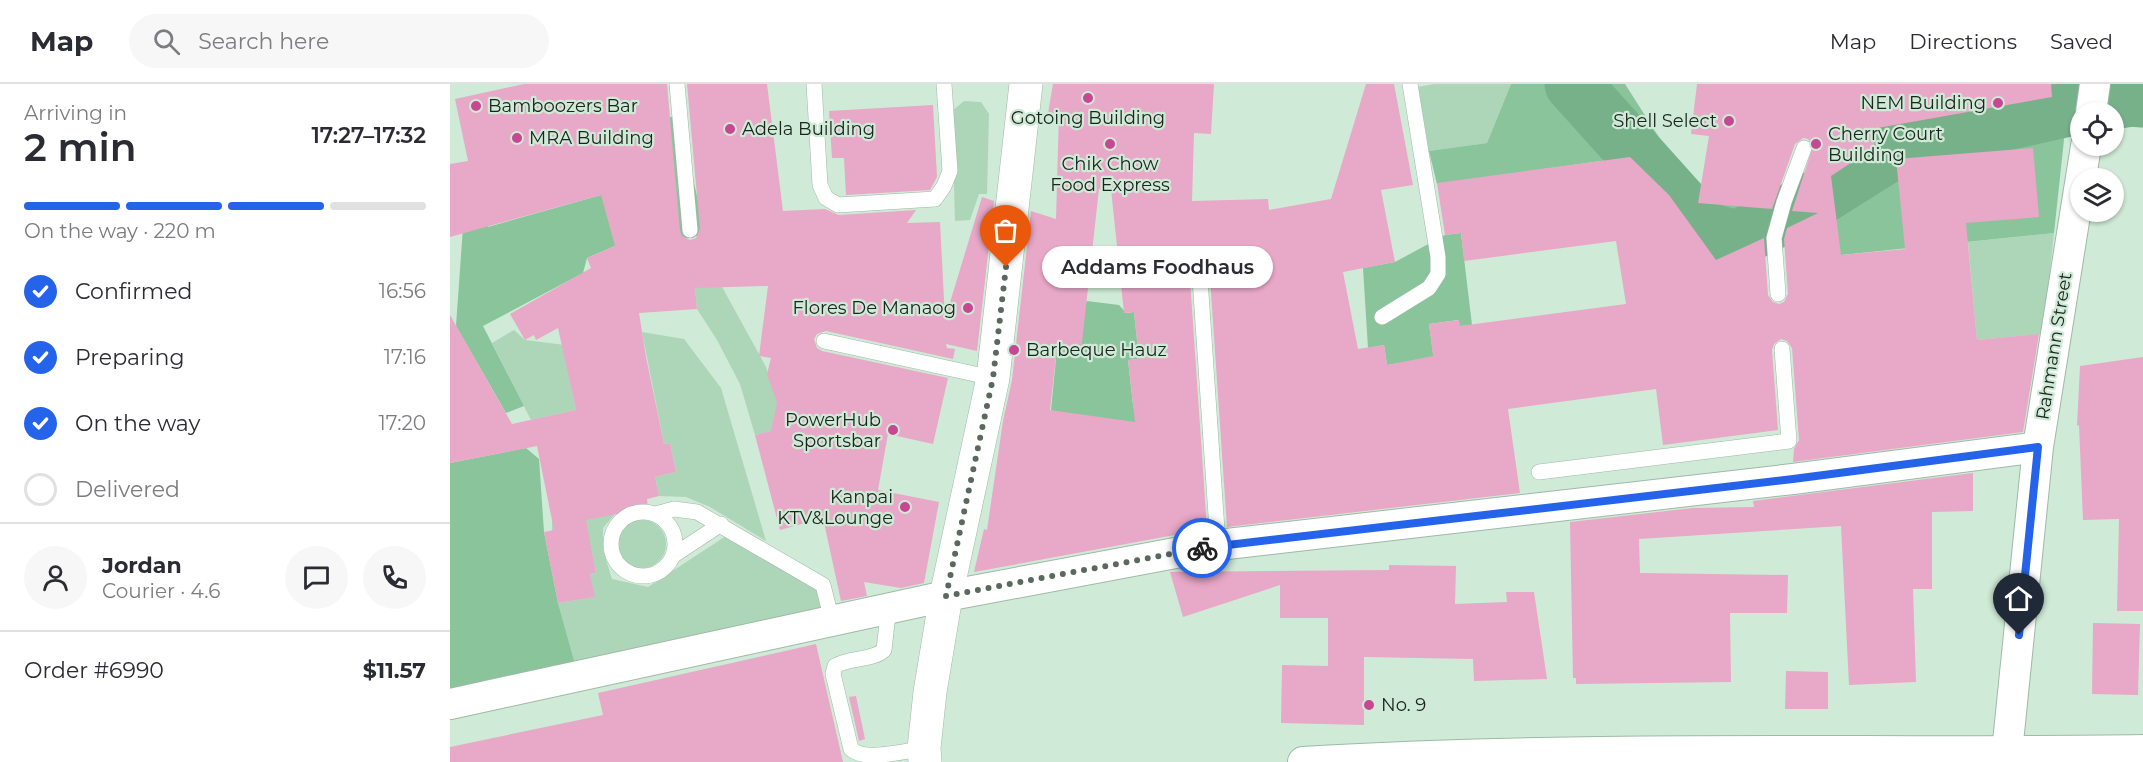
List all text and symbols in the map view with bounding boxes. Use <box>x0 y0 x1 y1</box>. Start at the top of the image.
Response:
search box <box>129 14 549 68</box>
text: Map <box>30 24 93 58</box>
icon: search <box>150 25 183 58</box>
text: Search here <box>198 28 329 55</box>
text: Map <box>1830 29 1876 54</box>
text: Directions <box>1909 29 2017 54</box>
text: Saved <box>2050 29 2113 54</box>
marker: Gotoing Building <box>1081 91 1095 105</box>
place label: NEM Building <box>1861 92 1986 114</box>
place label: Bamboozers Bar <box>488 95 638 117</box>
marker: NEM Building <box>1991 96 2005 110</box>
marker: Bamboozers Bar <box>469 99 483 113</box>
text: Arriving in <box>24 101 127 125</box>
map controls <box>2070 102 2124 222</box>
button: locate <box>2070 102 2124 156</box>
place label: Gotoing Building <box>1011 107 1165 129</box>
place label: Shell Select <box>1613 110 1717 132</box>
marker: Shell Select <box>1722 114 1736 128</box>
place label: Adela Building <box>742 118 875 140</box>
text: 17:27–17:32 <box>311 122 426 149</box>
marker: Adela Building <box>723 122 737 136</box>
text: 2 min <box>24 123 137 171</box>
place label: Cherry Court Building <box>1828 123 1943 166</box>
place label: MRA Building <box>529 127 654 149</box>
marker: MRA Building <box>510 131 524 145</box>
marker: Chik Chow Food Express <box>1103 137 1117 151</box>
marker: Cherry Court Building <box>1809 137 1823 151</box>
place label: Chik Chow Food Express <box>1050 153 1170 196</box>
button: layers <box>2070 168 2124 222</box>
pin <box>980 205 1031 267</box>
icon: bag <box>989 214 1022 247</box>
text: On the way · 220 m <box>24 219 216 243</box>
callout: Addams Foodhaus <box>1042 246 1273 288</box>
text: Addams Foodhaus <box>1061 255 1254 279</box>
street label: Rahmann Street <box>2031 271 2077 421</box>
icon: check <box>24 275 57 308</box>
text: Confirmed <box>75 278 192 305</box>
text: 16:56 <box>379 279 426 303</box>
place label: Flores De Manaog <box>792 297 956 319</box>
marker: Flores De Manaog <box>961 301 975 315</box>
place label: Barbeque Hauz <box>1026 339 1167 361</box>
icon: check <box>24 341 57 374</box>
marker: Barbeque Hauz <box>1007 343 1021 357</box>
text: Preparing <box>75 344 184 371</box>
text: 17:16 <box>384 345 426 369</box>
icon: check <box>24 407 57 440</box>
place label: PowerHub Sportsbar <box>785 409 881 452</box>
text: On the way <box>75 410 200 437</box>
text: 17:20 <box>379 411 426 435</box>
marker: PowerHub Sportsbar <box>886 423 900 437</box>
text: Delivered <box>75 476 180 503</box>
place label: Kanpai KTV&Lounge <box>777 486 893 529</box>
marker: Kanpai KTV&Lounge <box>898 500 912 514</box>
courier <box>1172 518 1232 578</box>
icon: bike <box>1186 532 1219 565</box>
button: person <box>24 546 87 609</box>
button: chat <box>285 546 348 609</box>
button: phone <box>363 546 426 609</box>
text: Jordan <box>102 552 182 579</box>
pin <box>1993 573 2044 635</box>
text: Courier · 4.6 <box>102 579 220 603</box>
icon: home <box>2002 582 2035 615</box>
text: Order #6990 <box>24 657 164 684</box>
text: $11.57 <box>363 657 426 684</box>
place label: No. 9 <box>1381 694 1426 716</box>
marker: No. 9 <box>1362 698 1376 712</box>

